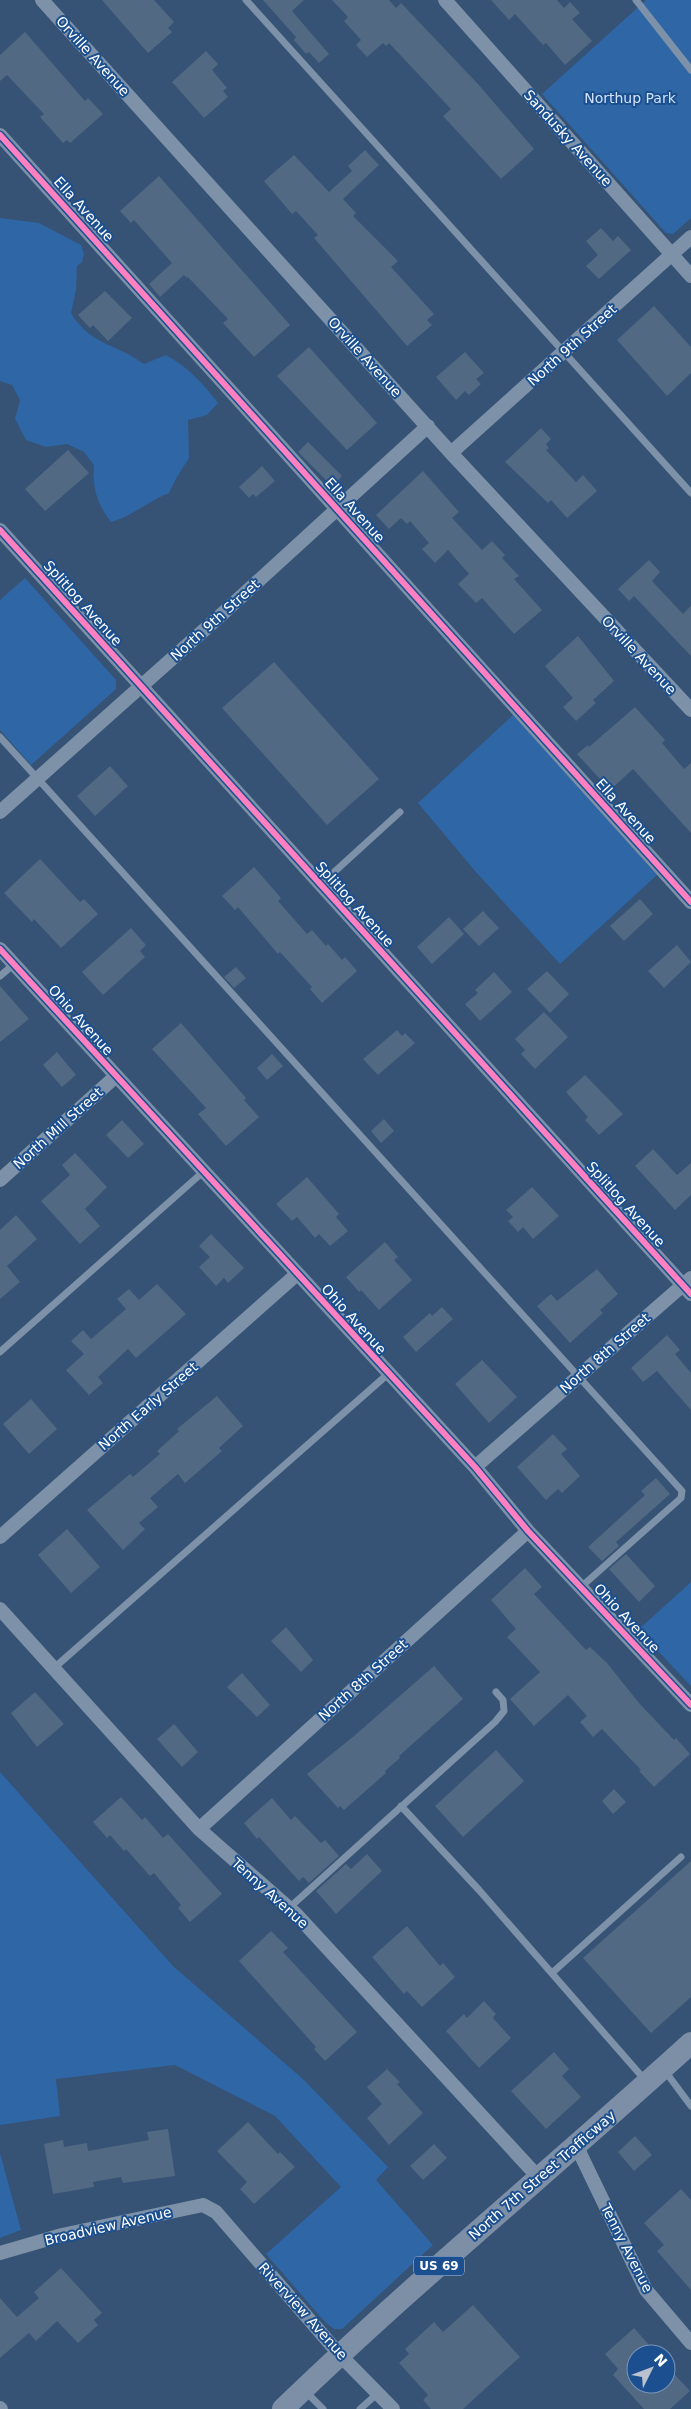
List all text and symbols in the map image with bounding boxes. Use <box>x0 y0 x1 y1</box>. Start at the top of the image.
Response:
street label: Orville Avenue <box>53 13 133 99</box>
street label: Sandusky Avenue <box>521 87 615 189</box>
park label: Northup Park <box>584 90 677 106</box>
street label: Ella Avenue <box>51 173 117 245</box>
street label: North 9th Street <box>524 301 620 389</box>
street label: Orville Avenue <box>325 314 405 400</box>
street label: Ella Avenue <box>322 474 388 546</box>
street label: Splitlog Avenue <box>41 557 125 649</box>
street label: North 9th Street <box>167 576 263 664</box>
street label: Orville Avenue <box>598 612 680 698</box>
street label: Ella Avenue <box>593 775 659 847</box>
street label: Splitlog Avenue <box>313 858 397 950</box>
street label: Ohio Avenue <box>45 982 117 1058</box>
street label: North Mill Street <box>10 1083 106 1172</box>
street label: Splitlog Avenue <box>584 1158 668 1250</box>
street label: Ohio Avenue <box>318 1281 390 1357</box>
street label: North 8th Street <box>557 1309 654 1396</box>
street label: North Early Street <box>95 1358 201 1453</box>
street label: Ohio Avenue <box>591 1580 663 1656</box>
street label: North 8th Street <box>315 1636 411 1724</box>
street label: Tenny Avenue <box>228 1854 312 1931</box>
street label: North 7th Street Trafficway <box>466 2107 618 2243</box>
street label: Tenny Avenue <box>597 2200 656 2295</box>
street label: Broadview Avenue <box>43 2204 173 2248</box>
road number: US 69 <box>414 2256 464 2276</box>
street label: Riverview Avenue <box>255 2259 351 2363</box>
north arrow <box>626 2344 676 2394</box>
text: N <box>651 2351 671 2370</box>

